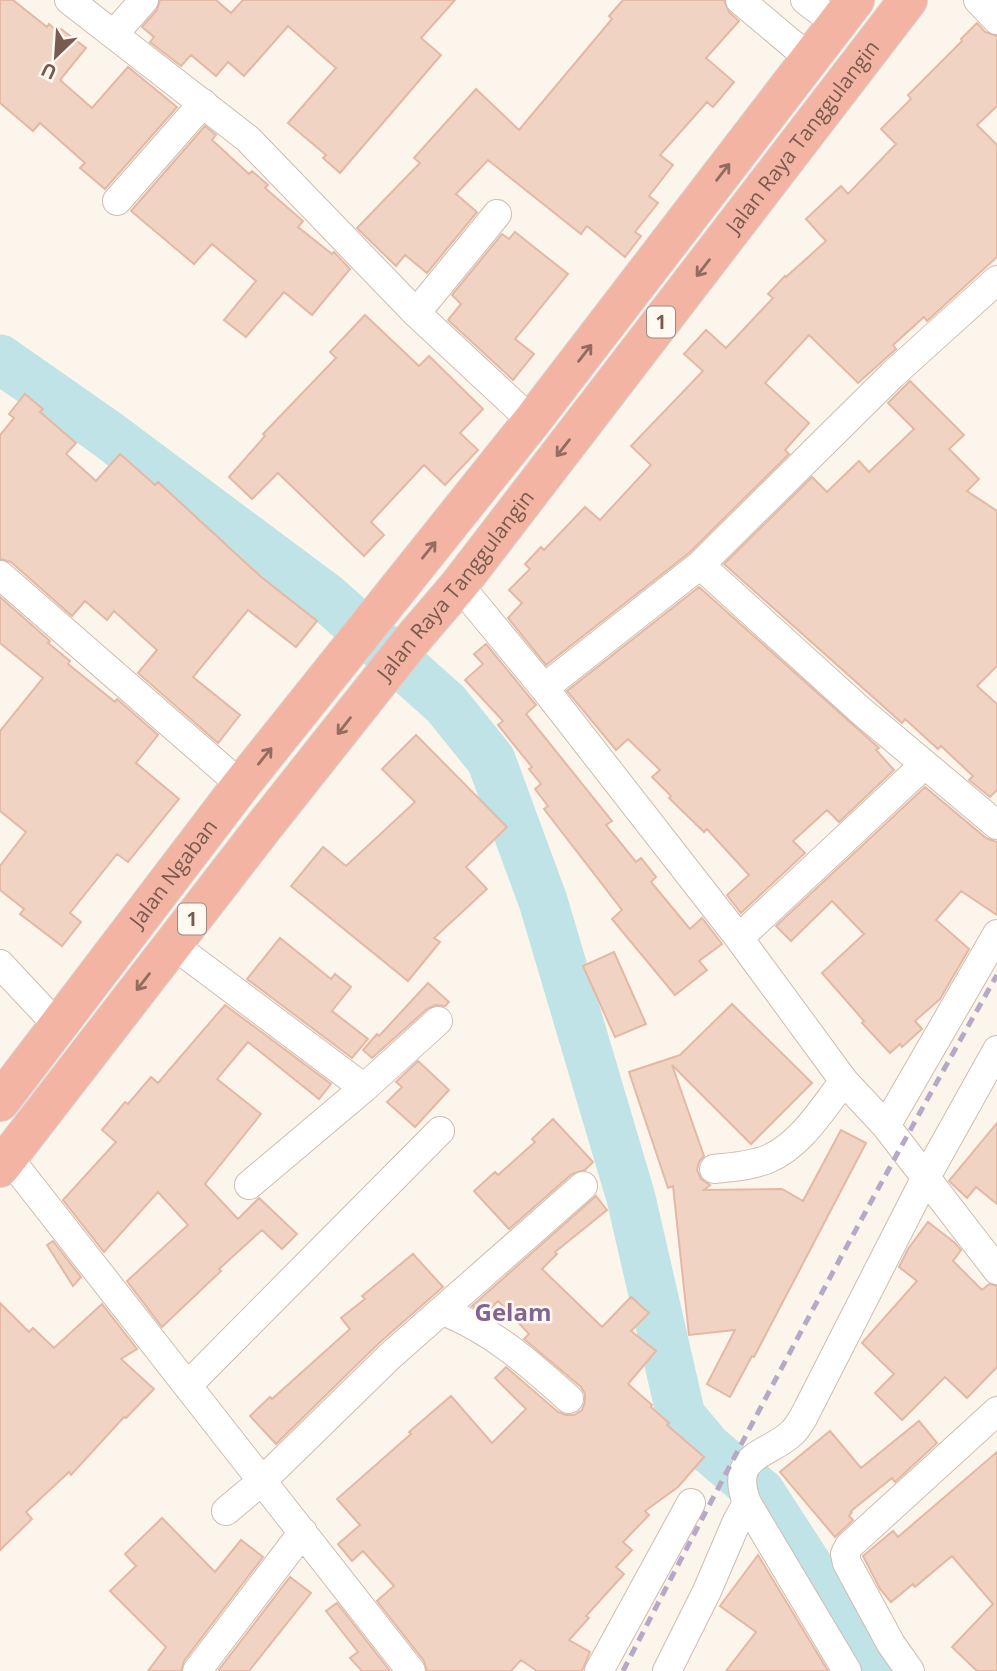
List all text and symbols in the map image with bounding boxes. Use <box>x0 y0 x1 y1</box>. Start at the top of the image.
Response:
north arrow <box>21 21 91 91</box>
street label: Jalan Raya Tanggulangin <box>718 34 885 240</box>
text: U <box>37 57 61 86</box>
one-way arrow <box>716 163 731 182</box>
one-way arrow <box>695 258 710 277</box>
road number: 1 <box>647 306 675 338</box>
one-way arrow <box>577 344 592 362</box>
one-way arrow <box>556 438 571 456</box>
street label: Jalan Raya Tanggulangin <box>369 484 540 687</box>
one-way arrow <box>421 542 436 560</box>
one-way arrow <box>337 716 352 735</box>
one-way arrow <box>257 747 273 765</box>
street label: Jalan Ngaban <box>122 813 223 934</box>
road number: 1 <box>178 903 206 934</box>
one-way arrow <box>135 972 150 991</box>
district label: Gelam <box>475 1295 551 1328</box>

